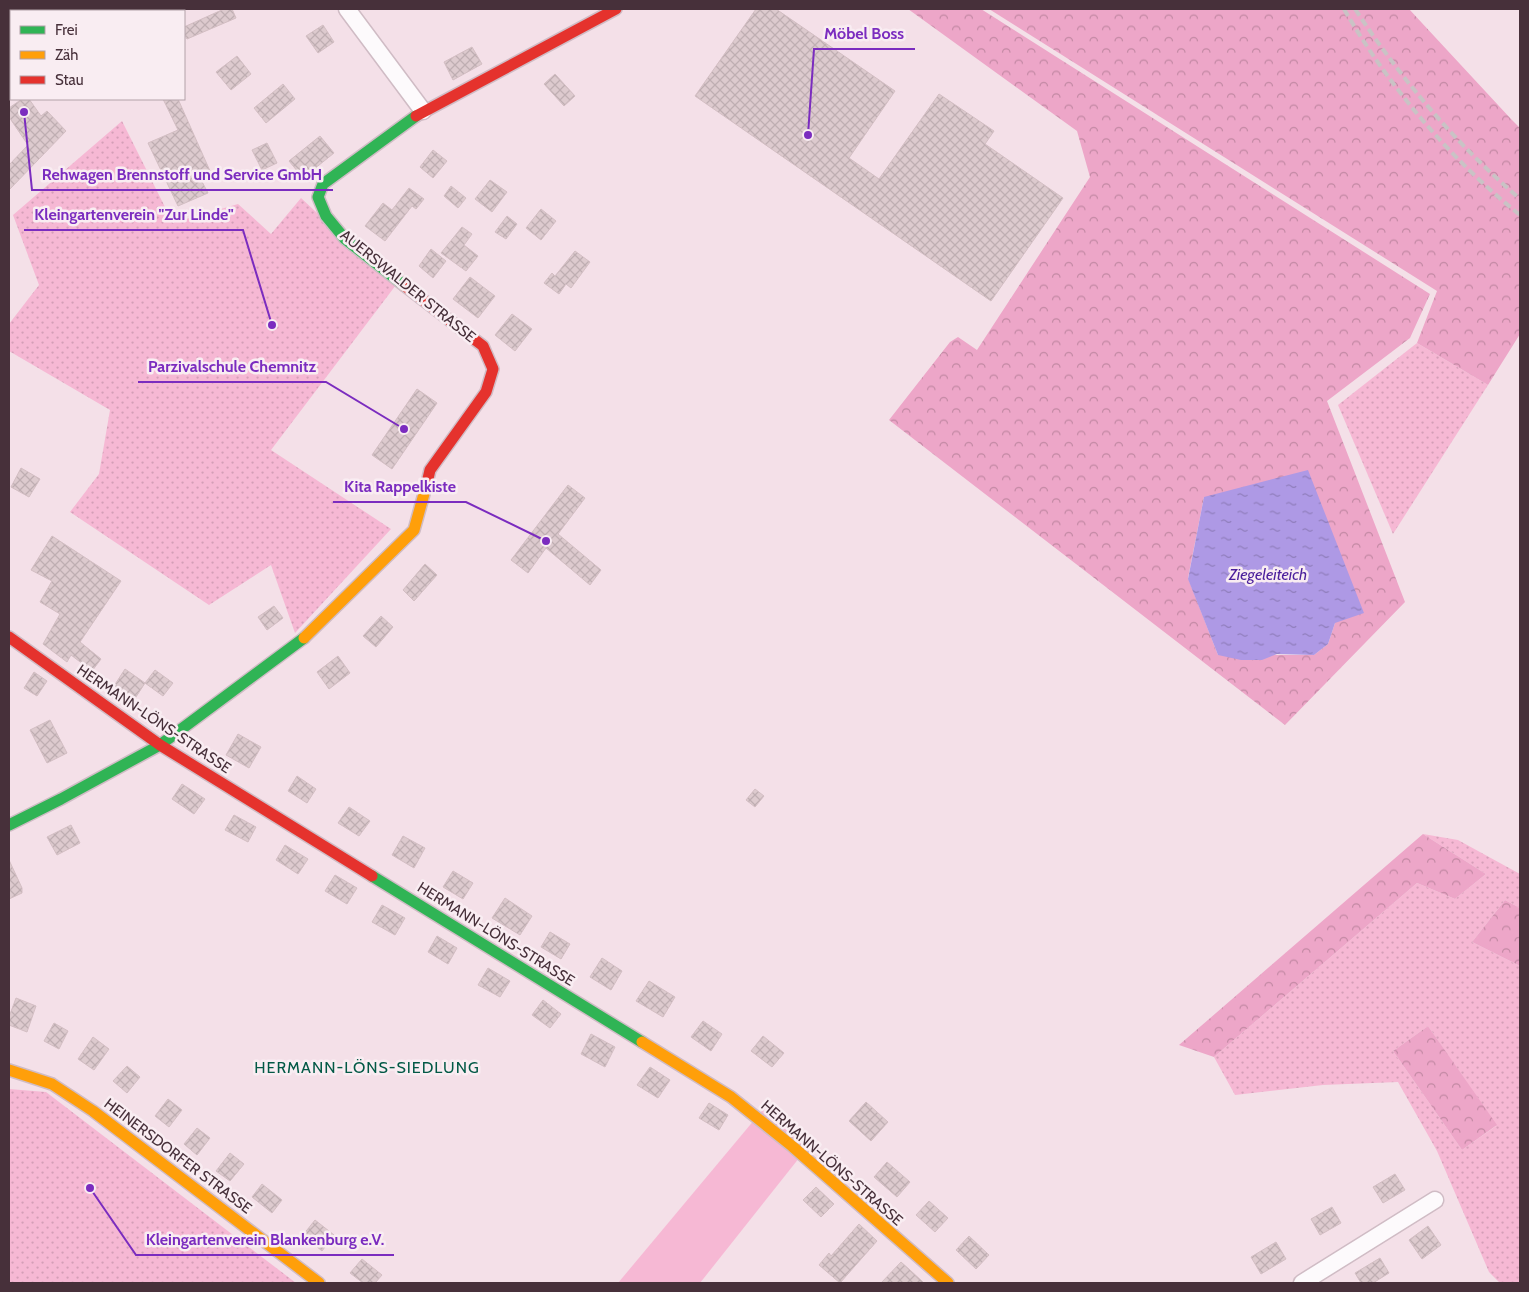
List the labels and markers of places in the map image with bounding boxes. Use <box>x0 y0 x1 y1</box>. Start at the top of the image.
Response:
callout: Möbel Boss <box>814 18 915 49</box>
callout: Rehwagen Brennstoff und Service GmbH <box>32 159 333 190</box>
callout: Kleingartenverein "Zur Linde" <box>24 199 243 230</box>
callout: Parzivalschule Chemnitz <box>138 351 326 382</box>
callout: Kita Rappelkiste <box>333 471 466 502</box>
callout: Kleingartenverein Blankenburg e.V. <box>136 1224 394 1255</box>

